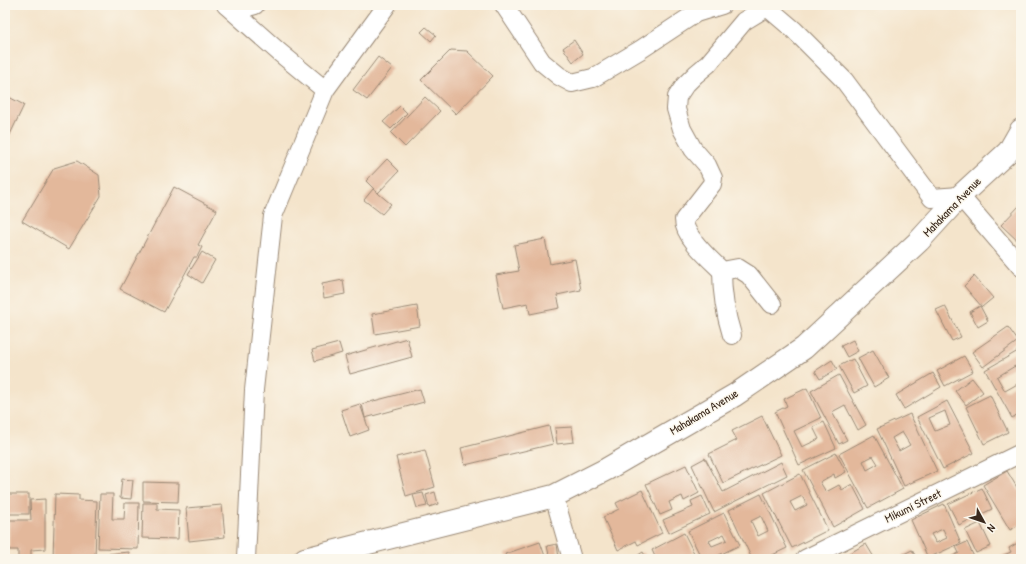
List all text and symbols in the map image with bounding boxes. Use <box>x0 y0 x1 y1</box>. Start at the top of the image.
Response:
street label: Mahakama Avenue <box>919 173 985 240</box>
street label: Mahakama Avenue <box>666 384 741 439</box>
street label: Mikumi Street <box>882 484 945 527</box>
north arrow <box>964 502 1004 542</box>
text: N <box>984 522 999 535</box>

